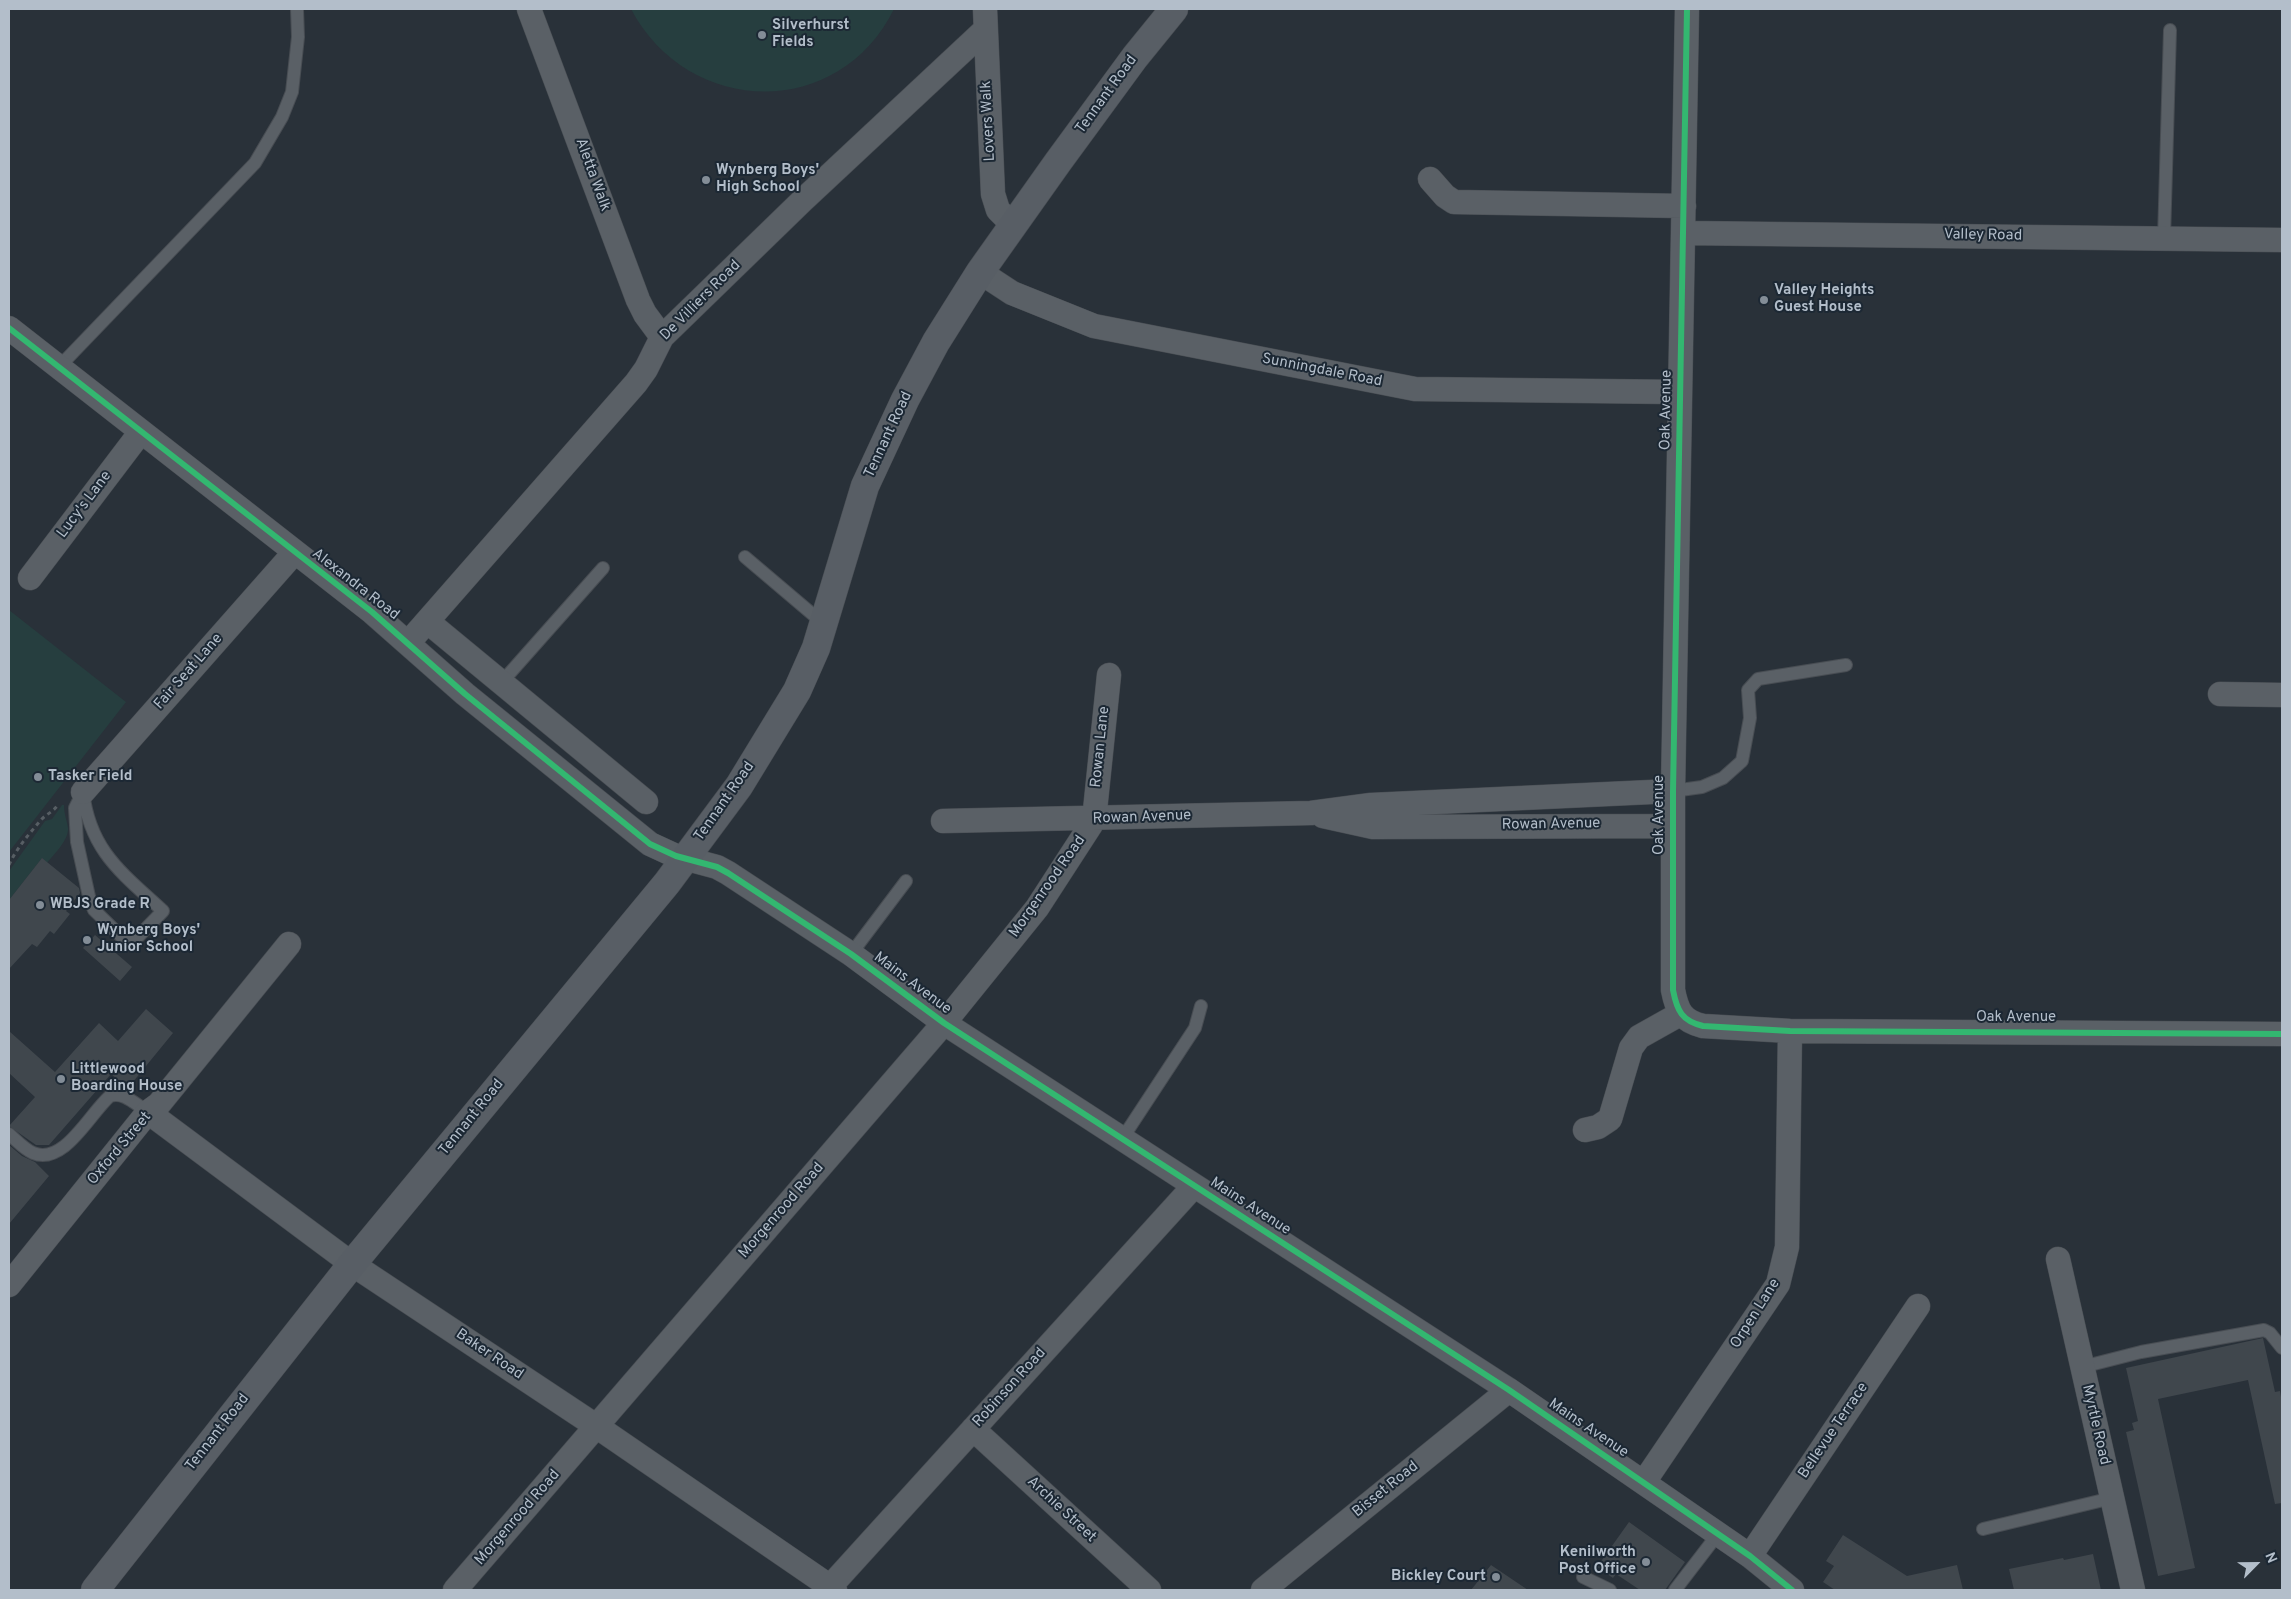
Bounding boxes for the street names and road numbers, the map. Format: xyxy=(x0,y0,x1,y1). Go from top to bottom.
street label: Tennant Road xyxy=(1072,52,1142,138)
street label: Lovers Walk xyxy=(978,80,1000,162)
street label: Aletta Walk xyxy=(570,136,614,214)
street label: Valley Road xyxy=(1944,226,2022,246)
street label: De Villiers Road xyxy=(657,257,745,345)
street label: Sunningdale Road xyxy=(1260,351,1384,391)
street label: Oak Avenue xyxy=(1657,370,1677,450)
street label: Tennant Road xyxy=(861,389,917,481)
street label: Lucy's Lane xyxy=(54,468,116,542)
street label: Alexandra Road xyxy=(308,545,402,625)
street label: Fair Seat Lane xyxy=(151,630,227,714)
street label: Rowan Lane xyxy=(1088,705,1114,789)
street label: Tennant Road xyxy=(691,759,759,845)
street label: Oak Avenue xyxy=(1651,775,1669,855)
street label: Rowan Avenue xyxy=(1092,807,1192,829)
street label: Rowan Avenue xyxy=(1502,815,1600,835)
street label: Morgenrood Road xyxy=(1006,833,1090,941)
street label: Mains Avenue xyxy=(870,949,954,1019)
street label: Oak Avenue xyxy=(1976,1009,2056,1027)
street label: Tennant Road xyxy=(436,1076,508,1160)
street label: Oxford Street xyxy=(84,1109,156,1189)
street label: Morgenrood Road xyxy=(736,1160,828,1262)
street label: Mains Avenue xyxy=(1206,1174,1294,1240)
street label: Orpen Lane xyxy=(1727,1276,1785,1352)
street label: Baker Road xyxy=(452,1326,526,1384)
street label: Robinson Road xyxy=(970,1345,1050,1431)
street label: Bellevue Terrace xyxy=(1795,1380,1873,1482)
street label: Myrtle Road xyxy=(2077,1383,2113,1467)
street label: Tennant Road xyxy=(182,1391,254,1475)
street label: Mains Avenue xyxy=(1545,1396,1631,1462)
street label: Bisset Road xyxy=(1349,1458,1423,1522)
street label: Morgenrood Road xyxy=(472,1467,564,1569)
street label: Archie Street xyxy=(1023,1473,1099,1547)

